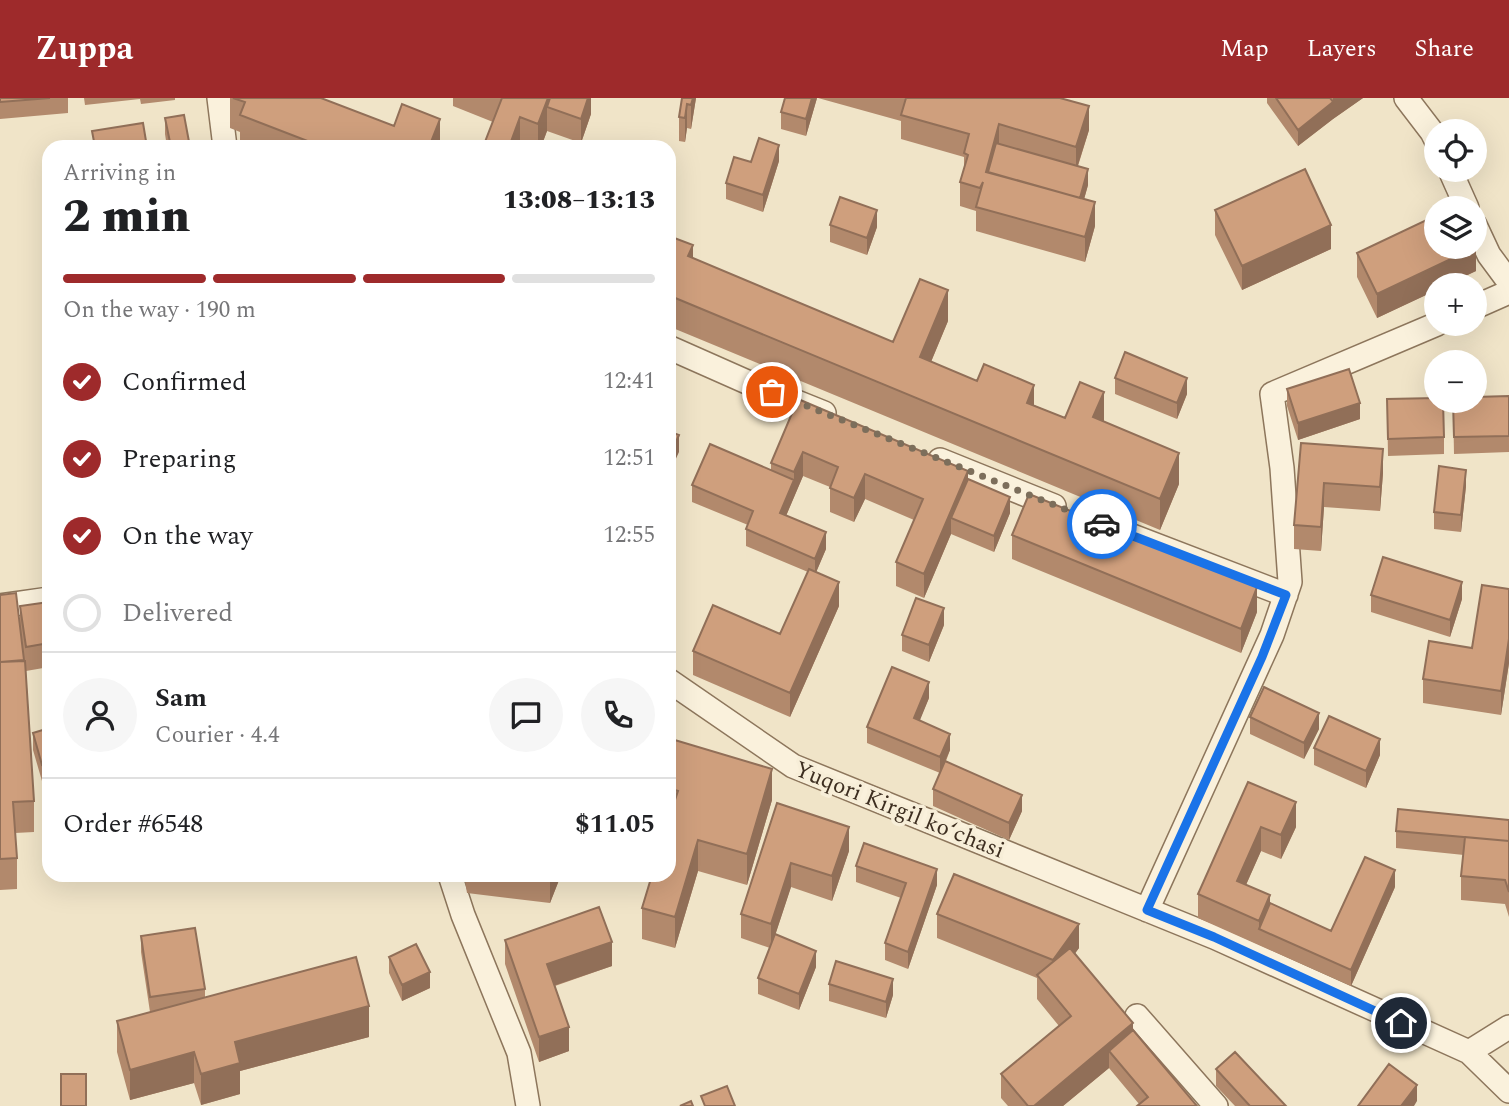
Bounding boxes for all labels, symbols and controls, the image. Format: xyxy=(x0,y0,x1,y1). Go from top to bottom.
text: Zuppa xyxy=(35,24,134,74)
text: Map xyxy=(1220,31,1269,67)
text: Layers xyxy=(1307,31,1377,67)
text: Share xyxy=(1415,31,1474,67)
map controls xyxy=(1424,119,1487,413)
button: locate xyxy=(1424,119,1487,182)
text: Arriving in xyxy=(63,156,176,191)
text: 13:08–13:13 xyxy=(503,180,655,220)
text: 2 min xyxy=(63,182,190,252)
button: layers xyxy=(1424,196,1487,259)
button: + xyxy=(1424,273,1487,336)
text: On the way · 190 m xyxy=(63,293,256,328)
button: − xyxy=(1424,350,1487,413)
text: Confirmed xyxy=(122,362,247,402)
pin xyxy=(742,362,802,422)
icon: check xyxy=(63,363,101,401)
text: 12:41 xyxy=(603,364,655,399)
icon: bag xyxy=(753,373,791,411)
text: Preparing xyxy=(122,439,236,479)
icon: check xyxy=(63,440,101,478)
text: 12:51 xyxy=(603,441,655,476)
courier xyxy=(1067,489,1137,559)
icon: car xyxy=(1083,505,1121,543)
text: On the way xyxy=(122,516,253,556)
icon: check xyxy=(63,517,101,555)
text: 12:55 xyxy=(603,518,655,553)
text: Delivered xyxy=(122,593,233,633)
button: person xyxy=(63,678,137,752)
text: Sam xyxy=(155,678,207,718)
button: chat xyxy=(489,678,563,752)
button: phone xyxy=(581,678,655,752)
text: Courier · 4.4 xyxy=(155,718,280,753)
street label: Yuqori Kirgil koʻchasi xyxy=(789,752,1010,869)
text: Order #6548 xyxy=(63,804,203,844)
text: $11.05 xyxy=(575,804,655,844)
pin xyxy=(1371,993,1431,1053)
icon: home xyxy=(1382,1004,1420,1042)

